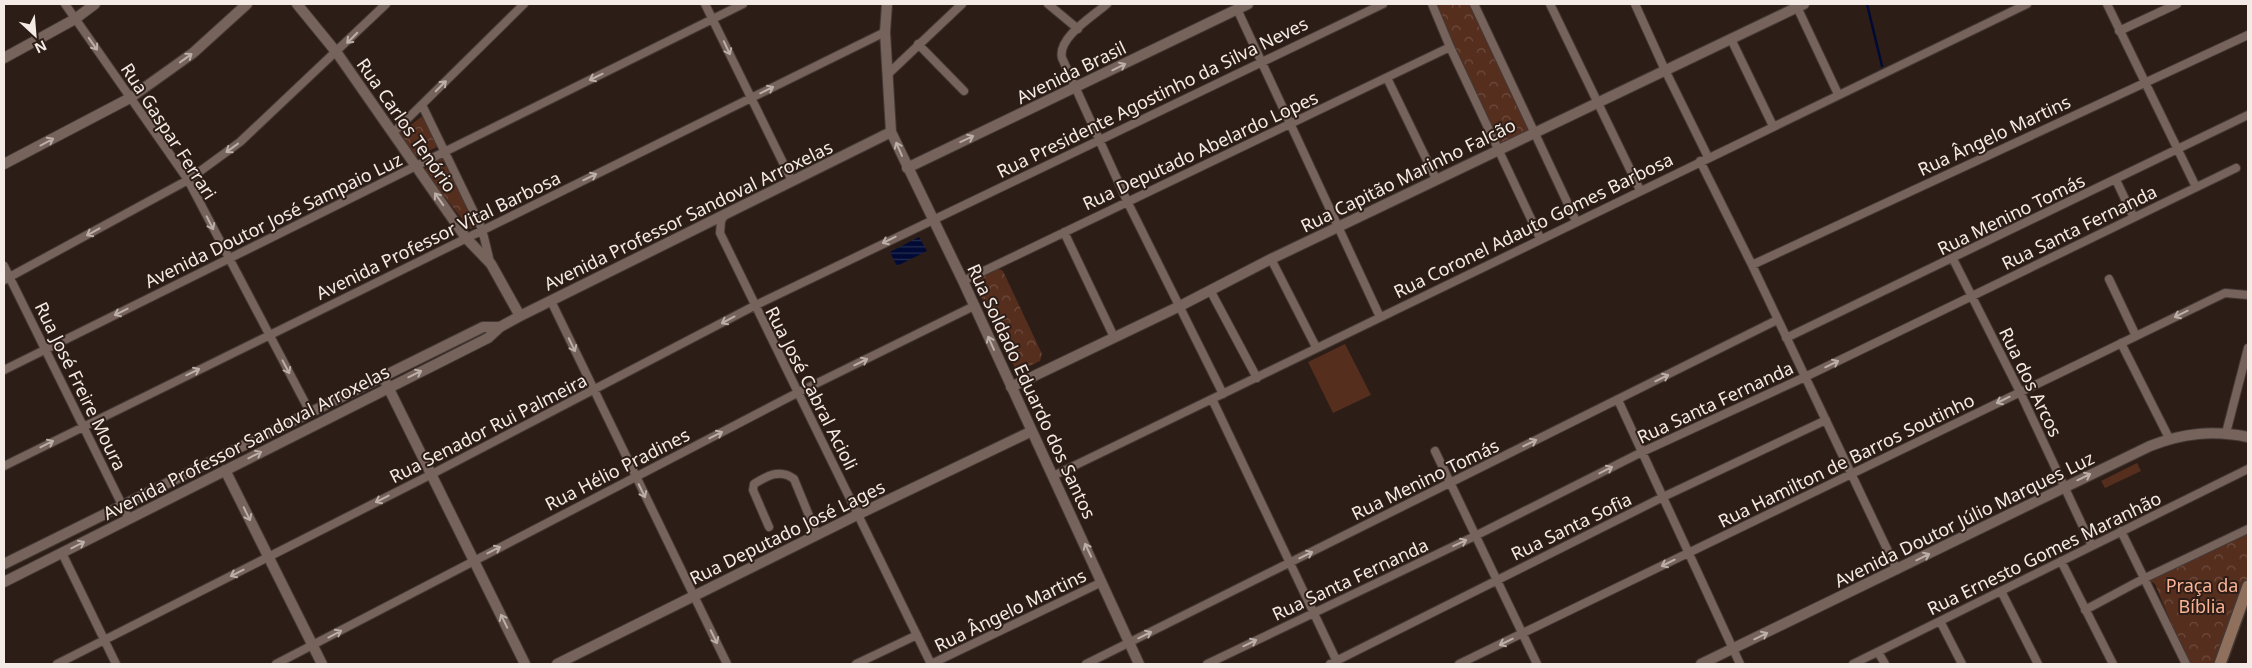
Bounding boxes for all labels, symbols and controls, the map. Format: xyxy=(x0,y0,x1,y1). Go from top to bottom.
north arrow xyxy=(10,10,60,60)
street label: Rua Presidente Agostinho da Silva Neves xyxy=(992,11,1312,183)
one-way arrow xyxy=(346,32,358,44)
street label: Avenida Brasil xyxy=(1012,35,1130,109)
text: N xyxy=(32,36,50,58)
one-way arrow xyxy=(88,37,98,51)
one-way arrow xyxy=(722,40,732,55)
one-way arrow xyxy=(179,53,193,63)
street label: Rua Carlos Tenório xyxy=(352,53,462,197)
street label: Rua Gaspar Ferrari xyxy=(116,58,222,204)
one-way arrow xyxy=(1111,62,1126,71)
one-way arrow xyxy=(589,73,604,82)
one-way arrow xyxy=(435,80,447,92)
one-way arrow xyxy=(760,85,775,95)
street label: Rua Deputado Abelardo Lopes xyxy=(1078,85,1322,215)
street label: Rua Ângelo Martins xyxy=(1914,89,2074,181)
street label: Rua Capitão Marinho Falcão xyxy=(1296,112,1520,238)
street label: Avenida Professor Sandoval Arroxelas xyxy=(540,134,836,296)
one-way arrow xyxy=(959,134,974,144)
one-way arrow xyxy=(39,137,54,146)
one-way arrow xyxy=(893,142,903,157)
one-way arrow xyxy=(225,143,239,153)
street label: Avenida Doutor José Sampaio Luz xyxy=(140,147,406,293)
street label: Rua Coronel Adauto Gomes Barbosa xyxy=(1389,147,1677,303)
street label: Avenida Professor Vital Barbosa xyxy=(312,165,564,305)
street label: Rua Menino Tomás xyxy=(1933,168,2089,260)
one-way arrow xyxy=(582,172,597,181)
street label: Rua Santa Fernanda xyxy=(1997,179,2161,275)
one-way arrow xyxy=(434,192,444,206)
one-way arrow xyxy=(205,216,215,231)
one-way arrow xyxy=(86,227,101,237)
one-way arrow xyxy=(882,236,897,245)
street label: Rua Soldado Eduardo dos Santos xyxy=(962,260,1102,522)
street label: Rua José Freire Moura xyxy=(30,298,132,474)
street label: Rua José Cabral Acioli xyxy=(760,302,864,474)
one-way arrow xyxy=(114,308,129,317)
one-way arrow xyxy=(2174,310,2189,319)
one-way arrow xyxy=(721,316,736,325)
street label: Rua dos Arcos xyxy=(1994,323,2068,441)
one-way arrow xyxy=(986,336,996,351)
one-way arrow xyxy=(568,337,577,352)
street label: Rua Santa Fernanda xyxy=(1633,355,1797,449)
one-way arrow xyxy=(853,356,868,366)
one-way arrow xyxy=(1824,358,1839,368)
street label: Avenida Professor Sandoval Arroxelas xyxy=(99,359,393,525)
one-way arrow xyxy=(282,359,291,374)
one-way arrow xyxy=(185,367,200,376)
street label: Rua Senador Rui Palmeira xyxy=(385,368,591,488)
one-way arrow xyxy=(408,369,423,379)
one-way arrow xyxy=(1654,373,1669,382)
street label: Rua Hamilton de Barros Soutinho xyxy=(1714,387,1978,533)
one-way arrow xyxy=(1996,396,2011,405)
street label: Rua Hélio Pradines xyxy=(541,422,693,516)
one-way arrow xyxy=(709,430,724,440)
street label: Rua Menino Tomás xyxy=(1347,433,1503,525)
one-way arrow xyxy=(1522,438,1537,447)
one-way arrow xyxy=(39,439,54,448)
street label: Avenida Doutor Júlio Marques Luz xyxy=(1830,445,2098,593)
one-way arrow xyxy=(247,450,262,459)
one-way arrow xyxy=(1598,465,1613,475)
one-way arrow xyxy=(2076,472,2091,482)
street label: Rua Deputado José Lages xyxy=(685,474,889,590)
one-way arrow xyxy=(638,483,648,498)
street label: Rua Santa Sofia xyxy=(1507,486,1635,566)
street label: Rua Ernesto Gomes Maranhão xyxy=(1923,486,2165,620)
one-way arrow xyxy=(374,494,389,504)
one-way arrow xyxy=(243,506,252,521)
street label: Rua Santa Fernanda xyxy=(1268,532,1432,626)
one-way arrow xyxy=(1452,538,1467,547)
one-way arrow xyxy=(71,539,86,549)
one-way arrow xyxy=(1082,543,1092,558)
one-way arrow xyxy=(487,545,502,555)
one-way arrow xyxy=(1299,550,1314,560)
one-way arrow xyxy=(1915,552,1930,561)
one-way arrow xyxy=(1661,559,1676,568)
street label: Rua Ângelo Martins xyxy=(930,563,1090,657)
one-way arrow xyxy=(230,569,245,578)
park label: Praça da Bíblia xyxy=(2166,573,2238,618)
one-way arrow xyxy=(499,613,509,628)
one-way arrow xyxy=(328,629,343,639)
one-way arrow xyxy=(710,629,719,644)
one-way arrow xyxy=(1137,630,1152,639)
one-way arrow xyxy=(1753,630,1768,640)
one-way arrow xyxy=(1499,637,1514,647)
one-way arrow xyxy=(1243,638,1258,648)

